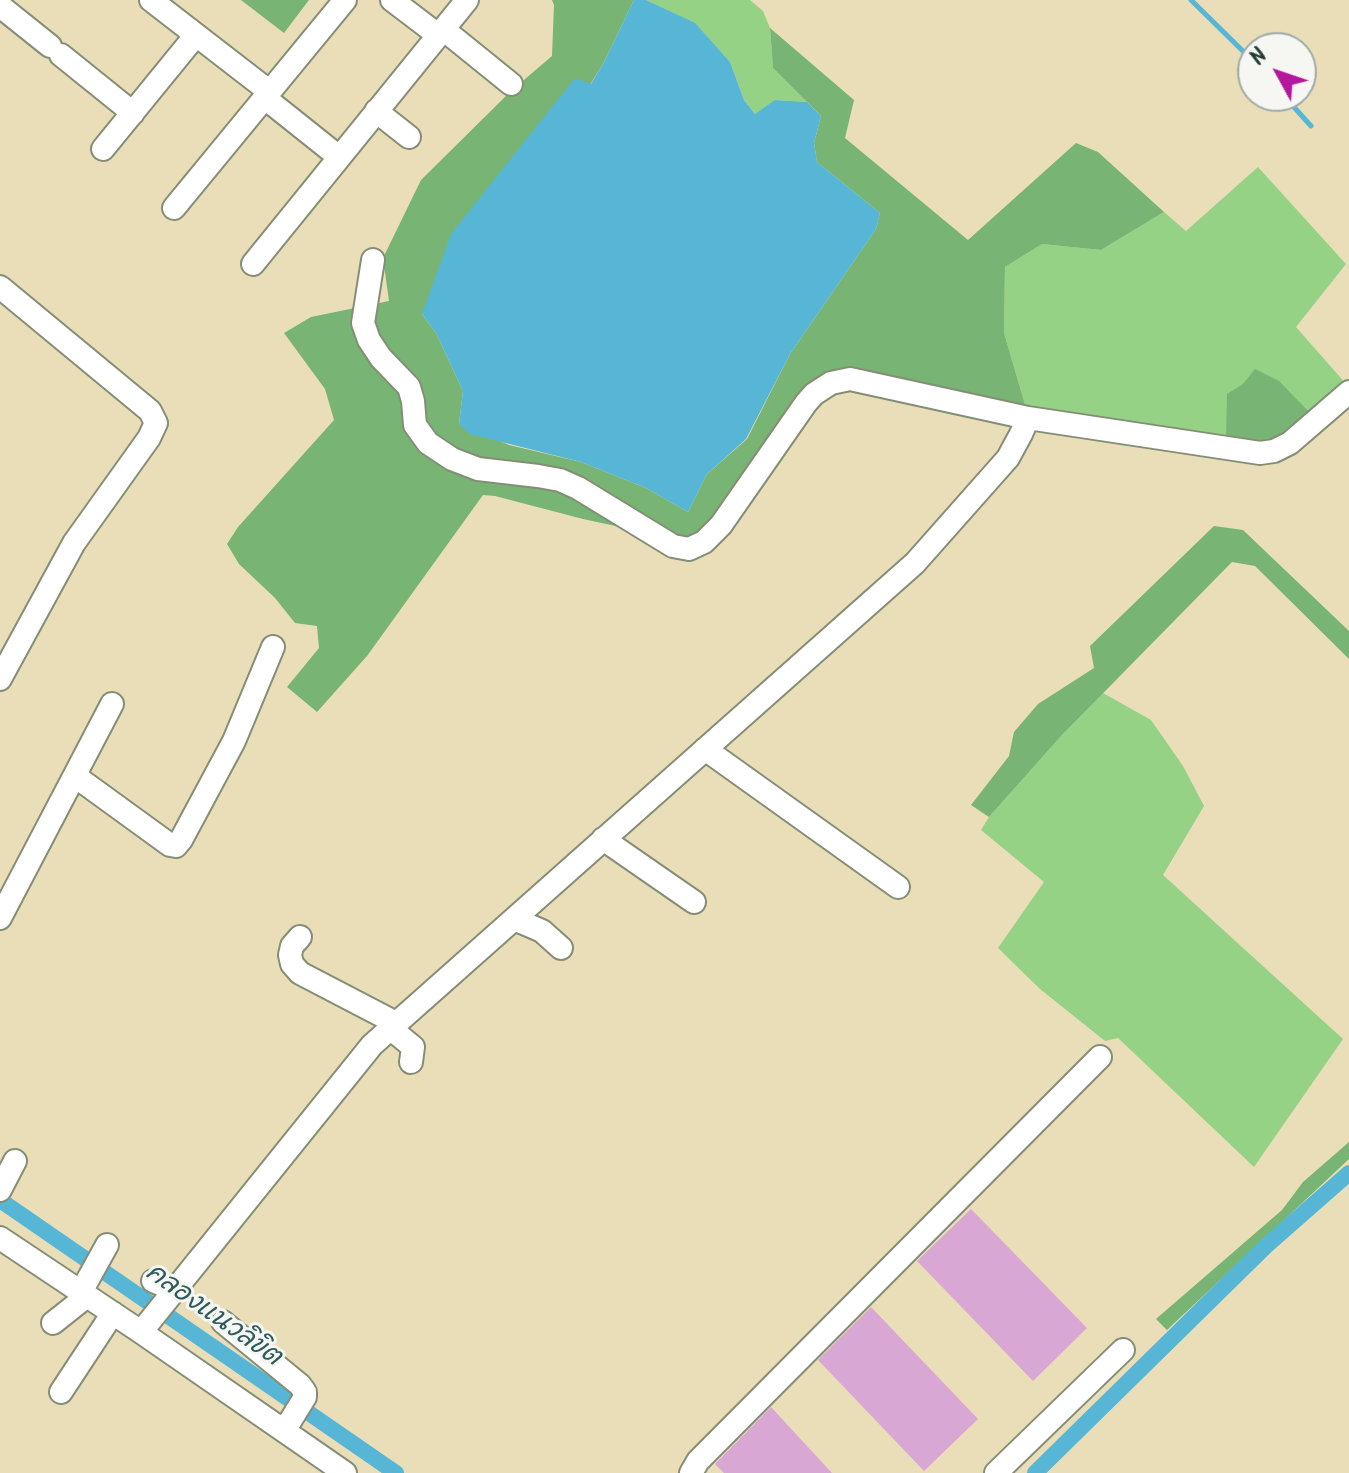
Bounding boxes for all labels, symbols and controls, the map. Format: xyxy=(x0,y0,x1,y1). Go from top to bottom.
north arrow xyxy=(1237,32,1317,112)
text: N xyxy=(1242,41,1278,74)
water label: คลองแนวลิขิต xyxy=(138,1259,286,1375)

